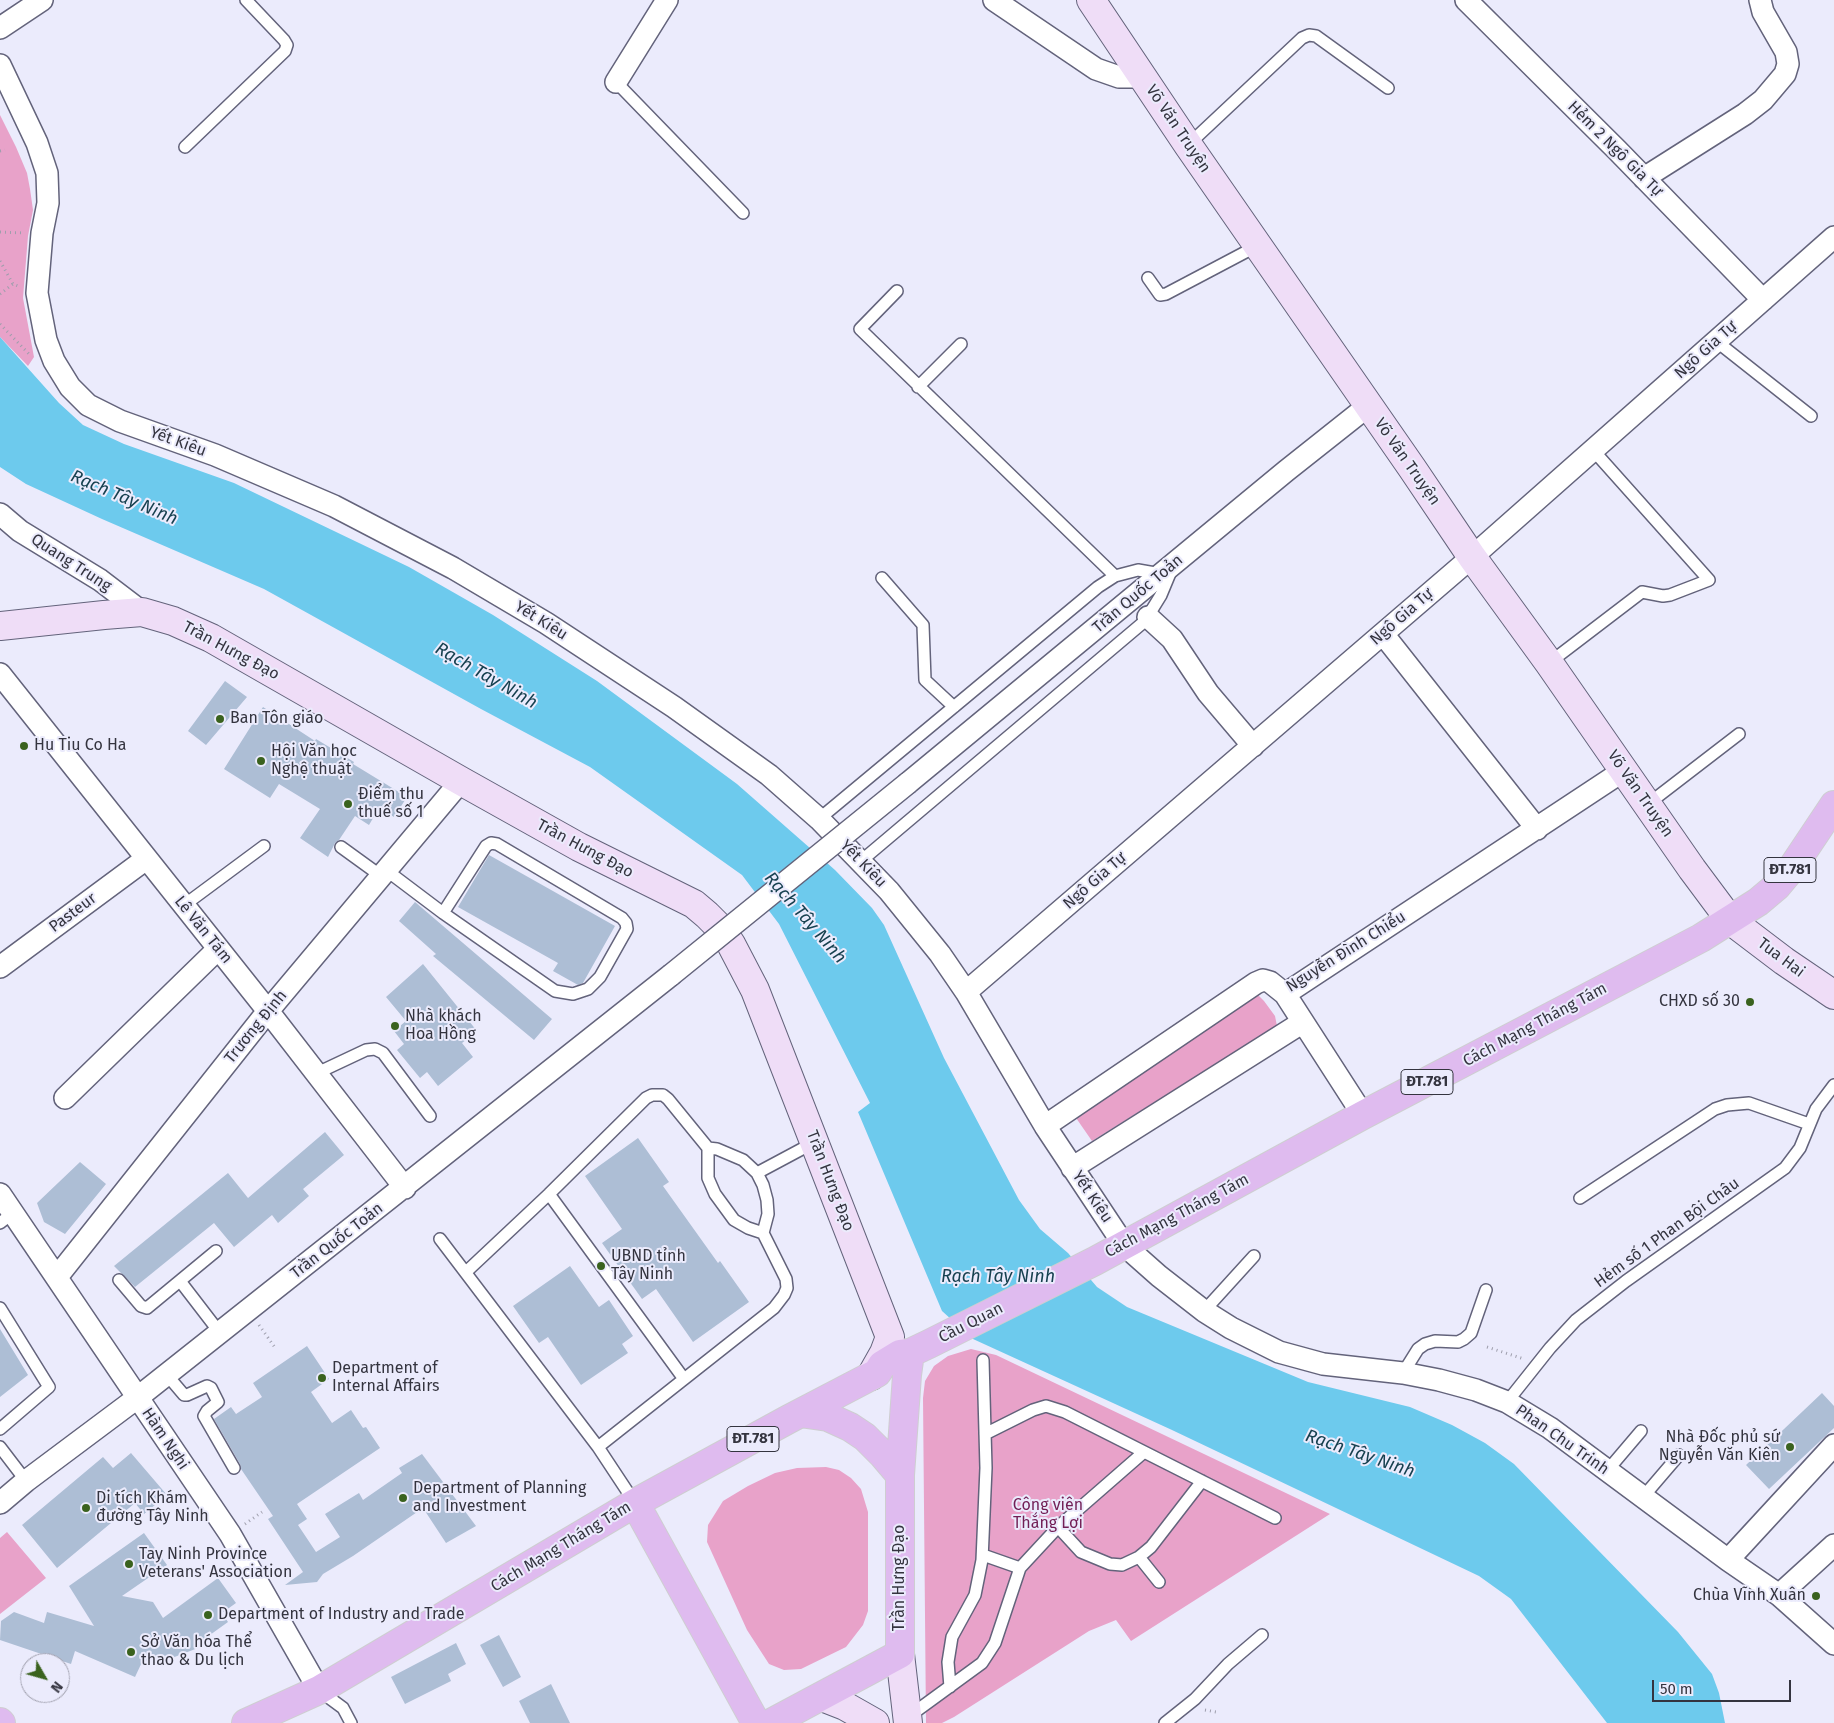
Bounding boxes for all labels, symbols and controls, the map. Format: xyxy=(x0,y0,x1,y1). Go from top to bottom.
street label: Võ Văn Truyện xyxy=(1142,81,1214,177)
street label: Hẻm 2 Ngô Gia Tự xyxy=(1563,97,1667,201)
street label: Ngô Gia Tự xyxy=(1671,317,1741,383)
street label: Võ Văn Truyện xyxy=(1370,415,1444,509)
street label: Yết Kiêu xyxy=(147,423,209,461)
water label: Rạch Tây Ninh xyxy=(67,466,181,530)
street label: Quang Trung xyxy=(27,530,115,596)
street label: Trần Quốc Toản xyxy=(1089,551,1187,637)
street label: Ngô Gia Tự xyxy=(1367,584,1437,650)
street label: Yết Kiêu xyxy=(511,597,571,645)
street label: Trần Hưng Đạo xyxy=(179,618,283,684)
water label: Rạch Tây Ninh xyxy=(431,638,541,714)
place label: Ban Tôn giáo xyxy=(230,709,323,729)
marker: Ban Tôn giáo xyxy=(214,713,226,725)
place label: Hu Tiu Co Ha xyxy=(34,736,127,756)
marker: Hu Tiu Co Ha xyxy=(18,740,30,752)
place label: Hội Văn học Nghệ thuật xyxy=(271,742,357,780)
street label: Võ Văn Truyện xyxy=(1603,747,1677,841)
marker: Hội Văn học Nghệ thuật xyxy=(255,755,267,767)
place label: Điểm thu thuế số 1 xyxy=(358,785,424,823)
marker: Điểm thu thuế số 1 xyxy=(342,798,354,810)
street label: Trần Hưng Đạo xyxy=(533,816,637,882)
street label: Yết Kiêu xyxy=(836,836,890,892)
street label: Ngô Gia Tự xyxy=(1060,848,1130,914)
road number: ĐT.781 xyxy=(1764,858,1816,882)
water label: Rạch Tây Ninh xyxy=(759,868,851,968)
street label: Pasteur xyxy=(46,889,100,937)
street label: Lê Văn Tám xyxy=(170,892,236,968)
street label: Nguyễn Đình Chiểu xyxy=(1283,907,1409,997)
street label: Tua Hai xyxy=(1754,934,1808,982)
street label: Cách Mạng Tháng Tám xyxy=(1460,979,1610,1071)
street label: Trương Định xyxy=(221,987,291,1067)
place label: CHXD số 30 xyxy=(1659,992,1740,1012)
marker: CHXD số 30 xyxy=(1744,996,1756,1008)
place label: Nhà khách Hoa Hồng xyxy=(405,1007,482,1045)
marker: Nhà khách Hoa Hồng xyxy=(389,1020,401,1032)
road number: ĐT.781 xyxy=(1401,1070,1453,1094)
street label: Trần Hưng Đạo xyxy=(802,1128,858,1234)
street label: Yết Kiêu xyxy=(1068,1167,1116,1227)
street label: Cách Mạng Tháng Tám xyxy=(1102,1170,1252,1262)
street label: Hẻm số 1 Phan Bội Châu xyxy=(1591,1174,1743,1292)
street label: Trần Quốc Toản xyxy=(287,1199,387,1283)
place label: UBND tỉnh Tây Ninh xyxy=(611,1247,686,1285)
marker: UBND tỉnh Tây Ninh xyxy=(595,1260,607,1272)
water label: Rạch Tây Ninh xyxy=(941,1266,1055,1288)
street label: Cầu Quan xyxy=(936,1299,1006,1347)
place label: Department of Internal Affairs xyxy=(332,1359,440,1397)
marker: Department of Internal Affairs xyxy=(316,1372,328,1384)
street label: Phan Chu Trinh xyxy=(1512,1401,1612,1479)
street label: Hàm Nghi xyxy=(137,1404,193,1474)
water label: Rạch Tây Ninh xyxy=(1302,1425,1418,1483)
road number: ĐT.781 xyxy=(727,1426,779,1452)
place label: Nhà Đốc phủ sứ Nguyễn Văn Kiên xyxy=(1659,1428,1780,1466)
marker: Nhà Đốc phủ sứ Nguyễn Văn Kiên xyxy=(1784,1441,1796,1453)
place label: Department of Planning and Investment xyxy=(413,1479,586,1517)
place label: Di tích Khám đường Tây Ninh xyxy=(96,1489,209,1527)
marker: Department of Planning and Investment xyxy=(397,1492,409,1504)
park label: Công viên Thắng Lợi xyxy=(1013,1496,1083,1534)
street label: Cách Mạng Tháng Tám xyxy=(487,1498,635,1596)
marker: Di tích Khám đường Tây Ninh xyxy=(80,1502,92,1514)
street label: Trần Hưng Đạo xyxy=(890,1525,910,1631)
place label: Tay Ninh Province Veterans' Association xyxy=(139,1545,292,1583)
marker: Tay Ninh Province Veterans' Association xyxy=(123,1558,135,1570)
place label: Chùa Vĩnh Xuân xyxy=(1693,1586,1806,1606)
marker: Chùa Vĩnh Xuân xyxy=(1810,1590,1822,1602)
place label: Department of Industry and Trade xyxy=(218,1605,465,1625)
marker: Department of Industry and Trade xyxy=(202,1609,214,1621)
place label: Sở Văn hóa Thể thao & Du lịch xyxy=(141,1633,252,1671)
marker: Sở Văn hóa Thể thao & Du lịch xyxy=(125,1646,137,1658)
north arrow xyxy=(20,1653,70,1703)
scale bar xyxy=(1654,1670,1793,1702)
text: N xyxy=(47,1678,66,1696)
text: 50 m xyxy=(1660,1680,1693,1698)

